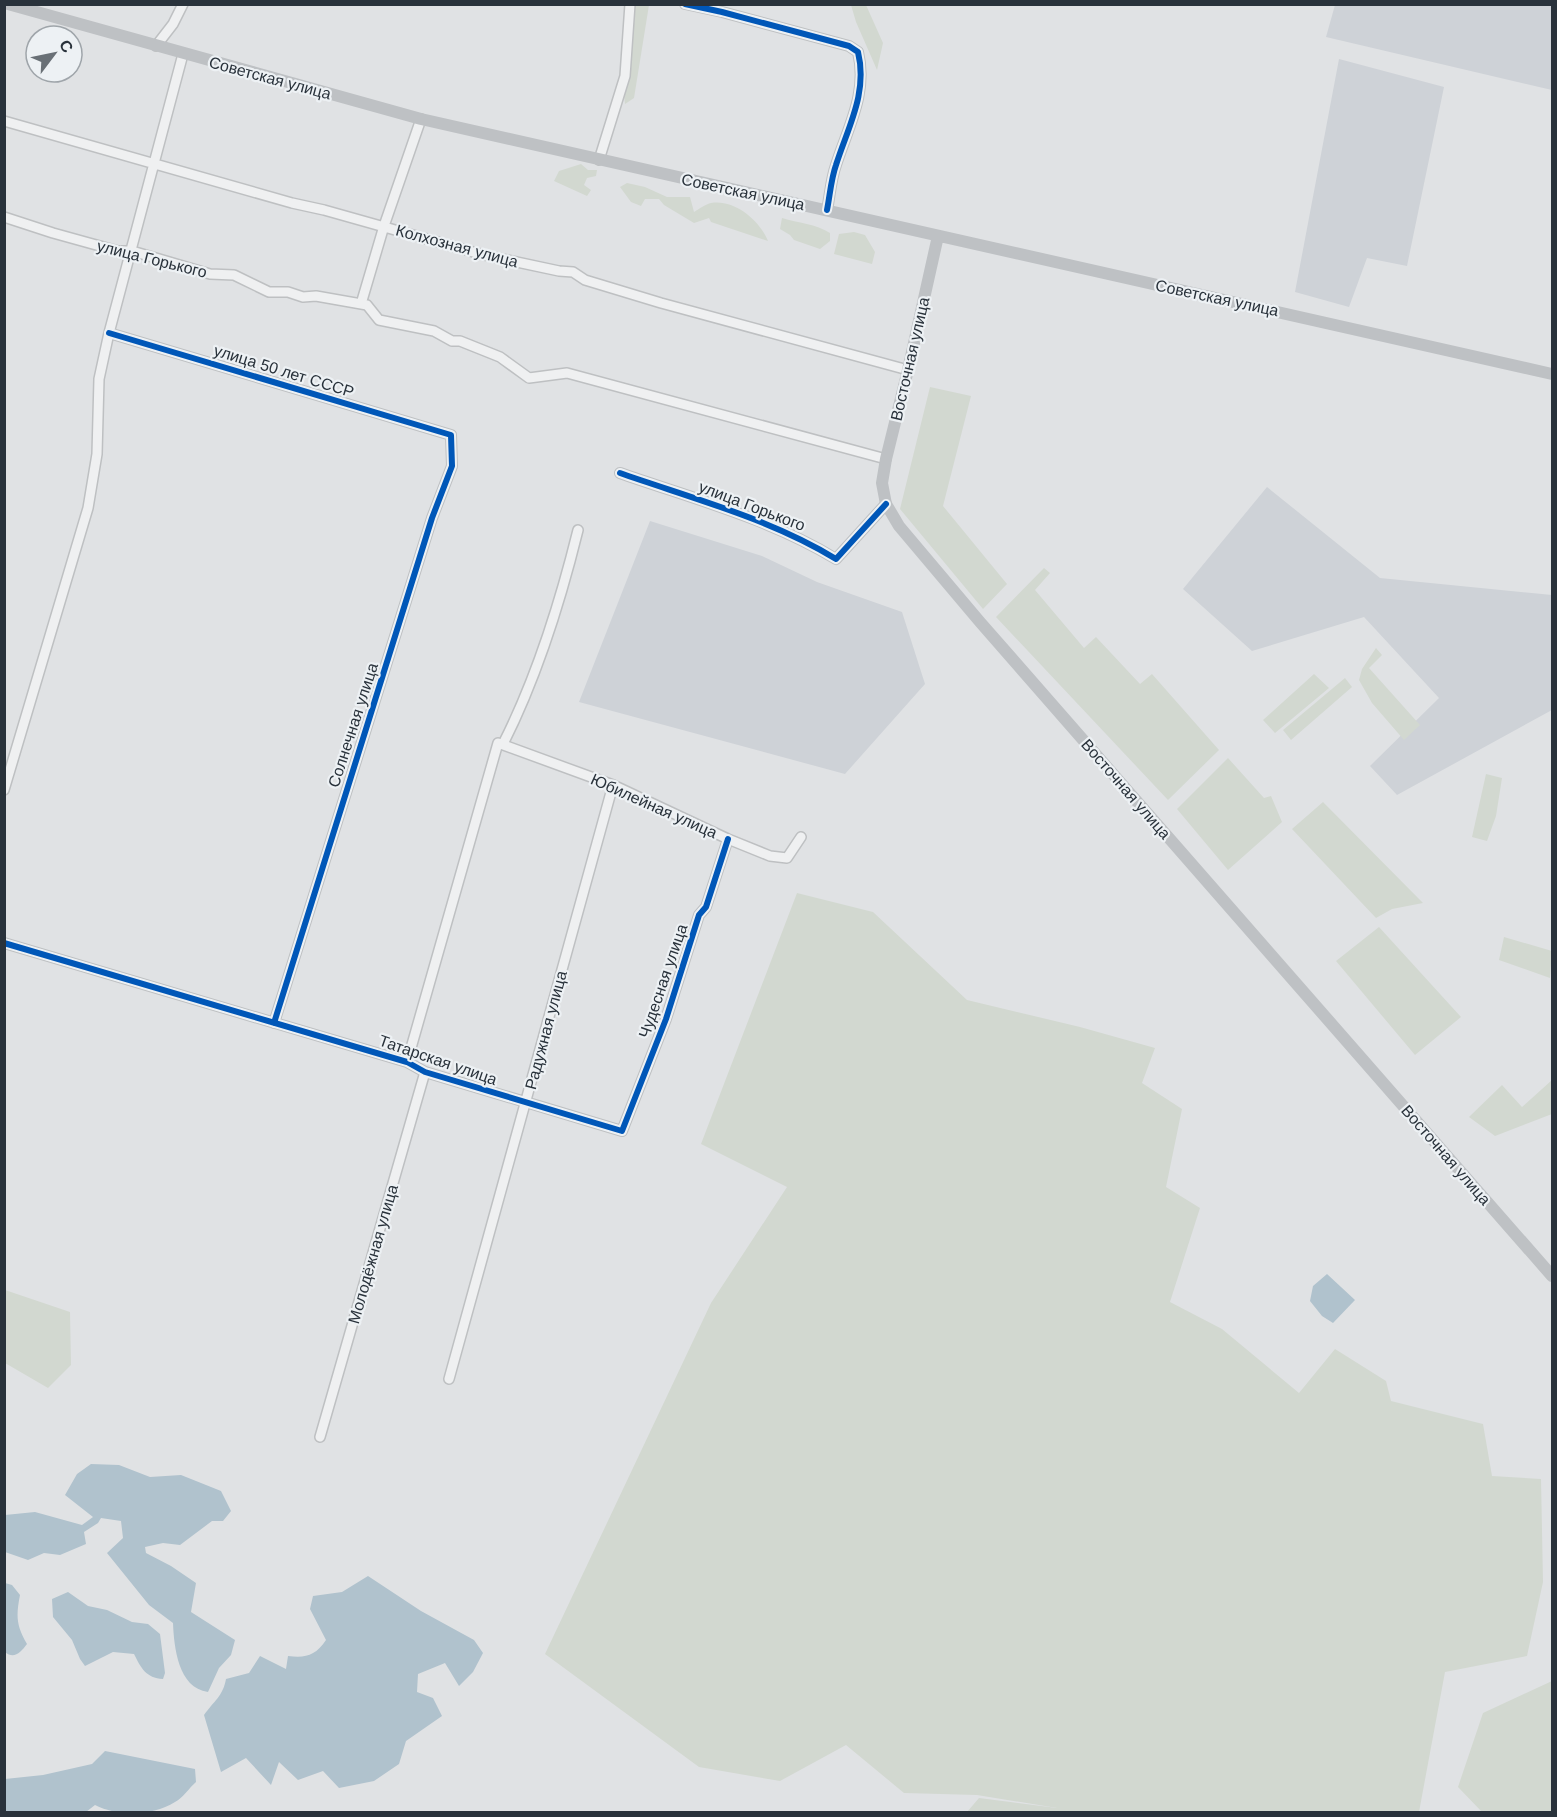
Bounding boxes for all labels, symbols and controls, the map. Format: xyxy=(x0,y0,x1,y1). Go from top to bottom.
north arrow xyxy=(24,24,84,84)
text: С xyxy=(56,37,77,56)
street label: Советская улица xyxy=(207,54,333,102)
street label: Советская улица xyxy=(680,171,806,213)
street label: Колхозная улица xyxy=(394,221,520,271)
street label: улица Горького xyxy=(95,237,209,281)
street label: Советская улица xyxy=(1154,277,1280,319)
street label: Восточная улица xyxy=(887,295,933,423)
street label: улица 50 лет СССР xyxy=(212,342,356,400)
street label: улица Горького xyxy=(696,478,808,534)
street label: Солнечная улица xyxy=(325,661,381,789)
street label: Восточная улица xyxy=(1078,736,1174,842)
street label: Юбилейная улица xyxy=(588,771,720,842)
street label: Чудесная улица xyxy=(636,922,690,1040)
street label: Радужная улица xyxy=(522,969,570,1091)
street label: Татарская улица xyxy=(377,1032,499,1088)
street label: Восточная улица xyxy=(1398,1102,1494,1208)
street label: Молодёжная улица xyxy=(345,1182,401,1326)

